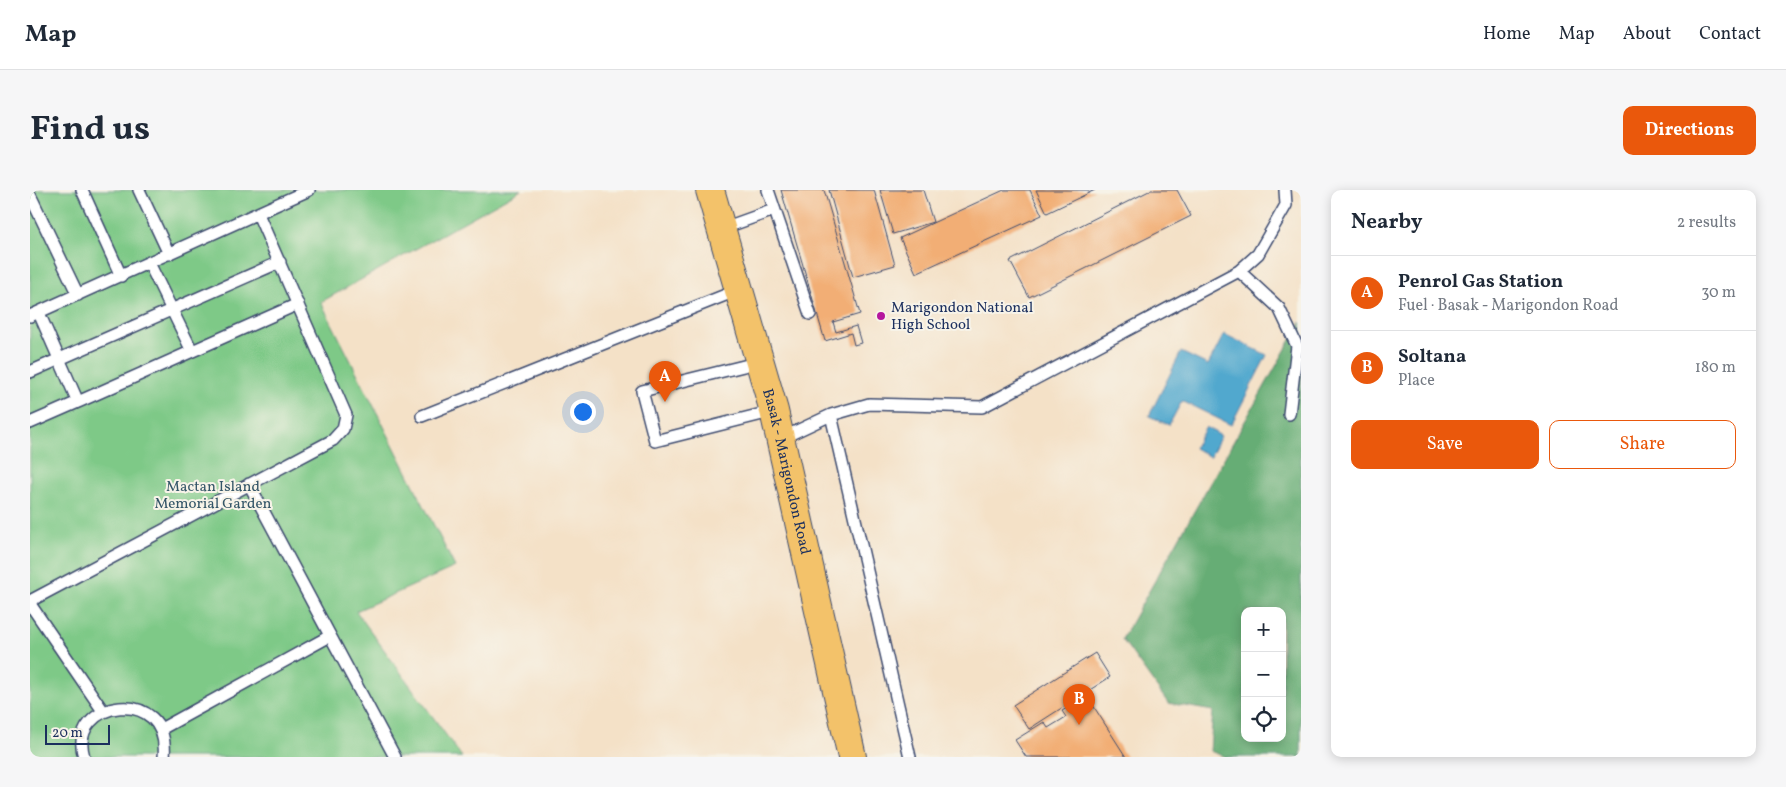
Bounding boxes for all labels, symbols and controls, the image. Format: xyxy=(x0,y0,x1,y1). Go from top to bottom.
text: Map xyxy=(25,18,76,52)
text: Home xyxy=(1483,22,1531,47)
text: Map xyxy=(1559,22,1595,47)
text: About xyxy=(1623,22,1671,47)
text: Contact xyxy=(1699,22,1761,47)
text: Find us xyxy=(30,106,150,154)
button: Directions xyxy=(1623,106,1756,155)
text: Nearby xyxy=(1351,208,1422,237)
text: 2 results xyxy=(1677,212,1736,234)
text: Penrol Gas Station xyxy=(1398,269,1563,295)
text: A xyxy=(1361,282,1373,304)
text: 30 m xyxy=(1701,282,1736,304)
text: Fuel · Basak - Marigondon Road xyxy=(1398,295,1618,317)
place label: Marigondon National High School xyxy=(891,298,1033,336)
marker: Marigondon National High School xyxy=(875,310,887,322)
text: Soltana xyxy=(1398,344,1466,370)
text: B xyxy=(1362,357,1372,379)
text: 180 m xyxy=(1695,357,1736,379)
pin: A xyxy=(649,361,681,402)
text: Place xyxy=(1398,370,1435,392)
street label: Basak - Marigondon Road xyxy=(756,386,815,557)
your location xyxy=(570,399,596,425)
button: Save xyxy=(1351,420,1539,469)
button: Share xyxy=(1549,420,1736,469)
park label: Mactan Island Memorial Garden xyxy=(154,477,272,515)
map controls xyxy=(1241,607,1286,742)
button: + xyxy=(1241,607,1286,652)
button: − xyxy=(1241,652,1286,697)
pin: B xyxy=(1063,684,1095,725)
button: locate xyxy=(1241,697,1286,742)
scale bar xyxy=(45,722,110,745)
text: 20 m xyxy=(52,724,83,743)

